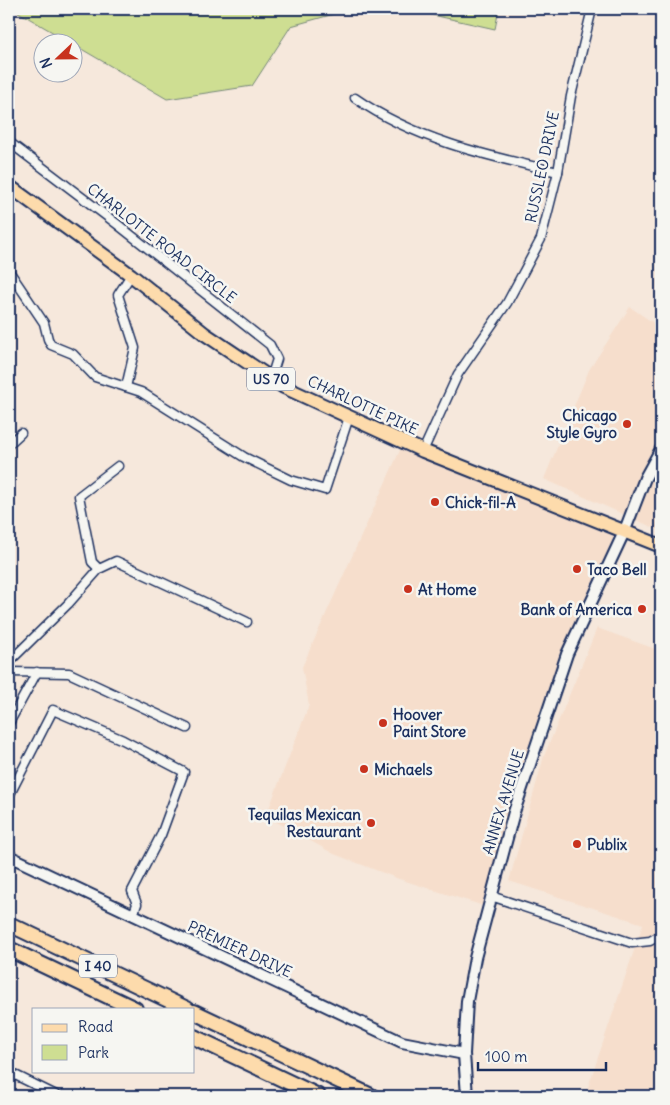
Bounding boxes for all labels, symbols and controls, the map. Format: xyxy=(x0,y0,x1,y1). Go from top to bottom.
north arrow xyxy=(32,32,82,82)
text: N xyxy=(36,55,56,71)
street label: RUSSLEO DRIVE xyxy=(521,109,563,224)
street label: CHARLOTTE ROAD CIRCLE xyxy=(84,179,241,307)
road number: US 70 xyxy=(247,368,295,390)
street label: CHARLOTTE PIKE xyxy=(305,371,422,439)
place label: Chicago Style Gyro xyxy=(547,406,618,443)
marker: Chicago Style Gyro xyxy=(621,418,633,430)
place label: Chick-fil-A xyxy=(445,493,516,512)
marker: Chick-fil-A xyxy=(429,496,441,508)
place label: Taco Bell xyxy=(587,560,647,579)
marker: Taco Bell xyxy=(571,563,583,575)
place label: At Home xyxy=(418,580,477,599)
marker: At Home xyxy=(402,583,414,595)
place label: Bank of America xyxy=(520,600,632,619)
marker: Bank of America xyxy=(636,603,648,615)
place label: Hoover Paint Store xyxy=(393,705,466,741)
marker: Hoover Paint Store xyxy=(377,717,389,729)
street label: ANNEX AVENUE xyxy=(478,747,528,857)
place label: Michaels xyxy=(374,760,433,779)
marker: Michaels xyxy=(358,763,370,775)
place label: Tequilas Mexican Restaurant xyxy=(248,805,362,841)
marker: Tequilas Mexican Restaurant xyxy=(365,817,377,829)
place label: Publix xyxy=(587,835,628,854)
marker: Publix xyxy=(571,838,583,850)
street label: PREMIER DRIVE xyxy=(185,917,295,982)
road number: I 40 xyxy=(79,954,117,978)
legend xyxy=(32,1008,195,1072)
text: Road xyxy=(78,1017,113,1036)
scale bar xyxy=(478,1040,605,1072)
text: Park xyxy=(78,1043,109,1062)
text: 100 m xyxy=(485,1047,527,1066)

